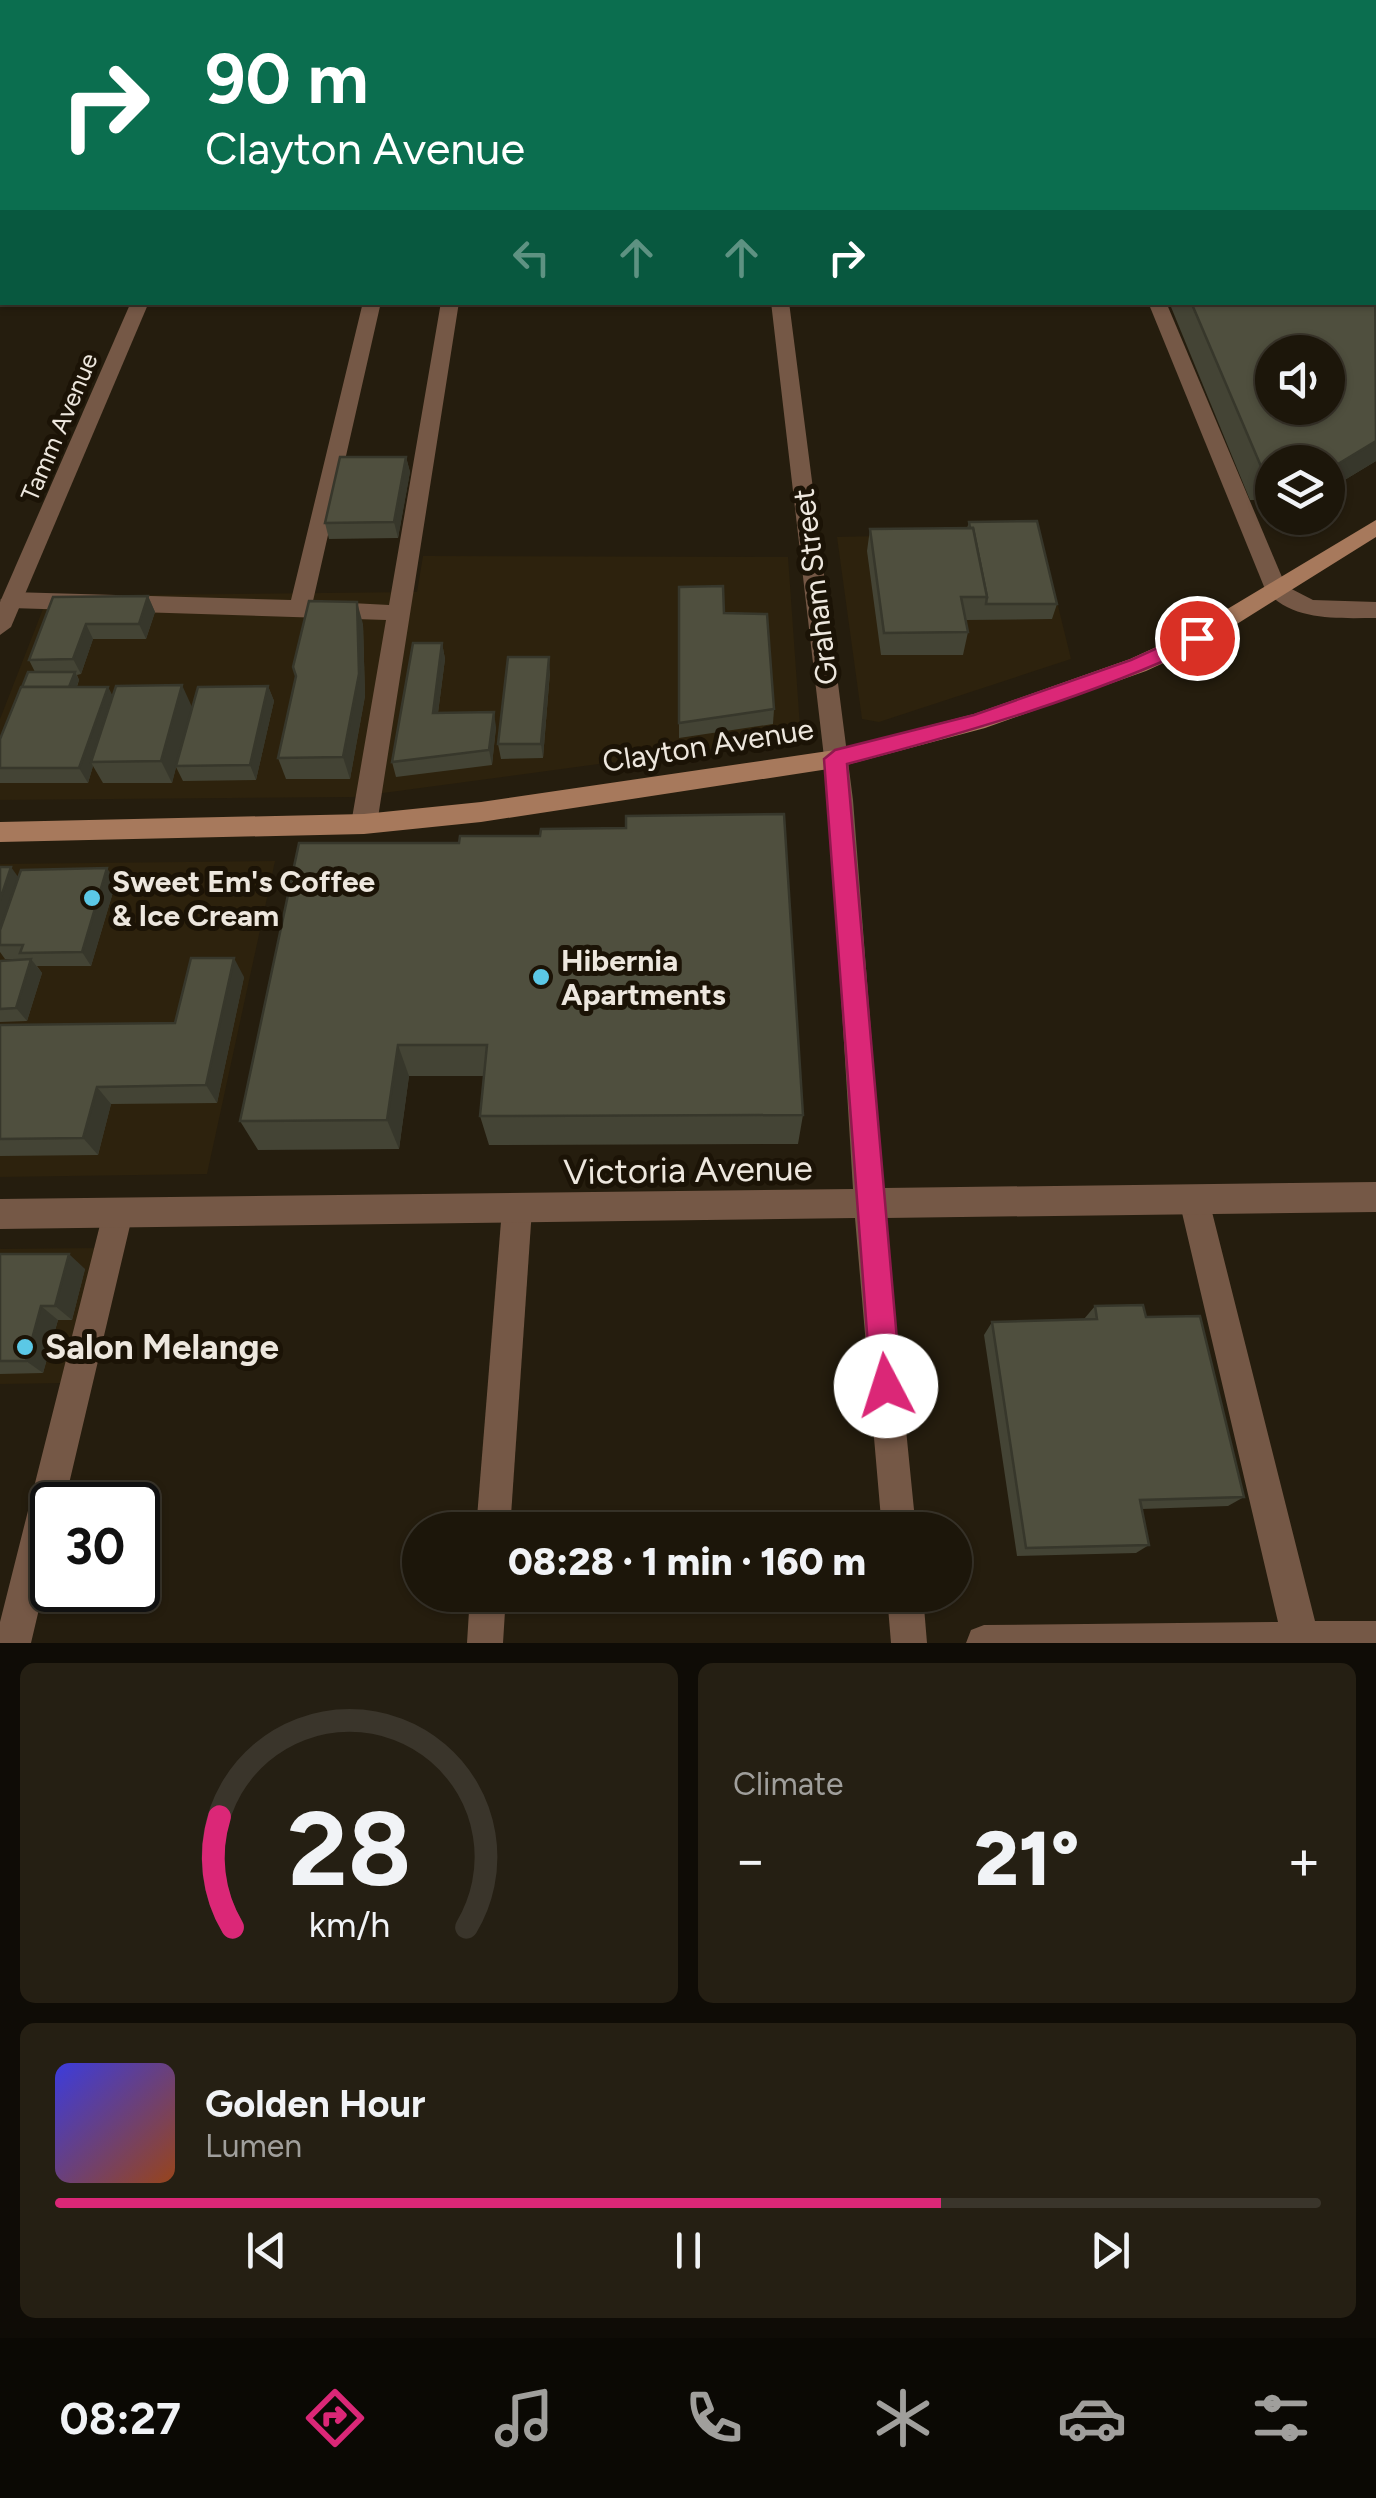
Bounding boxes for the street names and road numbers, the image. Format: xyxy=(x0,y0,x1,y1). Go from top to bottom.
street label: Tamm Avenue xyxy=(14,348,104,506)
street label: Graham Street xyxy=(785,487,845,687)
street label: Clayton Avenue xyxy=(600,710,816,780)
street label: Victoria Avenue xyxy=(563,1147,813,1193)

